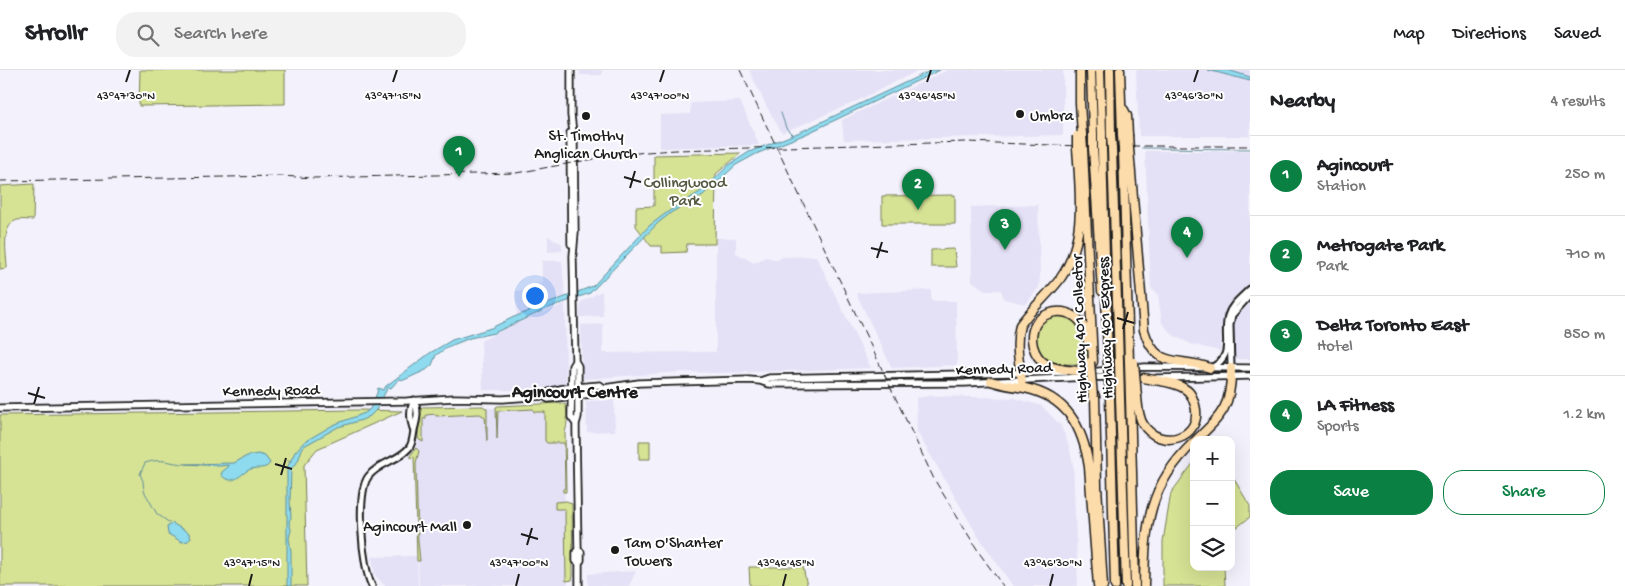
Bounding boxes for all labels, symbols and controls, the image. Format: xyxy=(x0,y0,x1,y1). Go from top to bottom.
search box xyxy=(116,12,466,57)
text: Strollr xyxy=(25,20,86,49)
icon: search xyxy=(134,21,162,49)
text: Search here xyxy=(174,23,268,46)
text: Map xyxy=(1393,24,1425,45)
text: Directions xyxy=(1453,24,1526,45)
text: Saved xyxy=(1554,24,1600,45)
text: 43°47'30"N xyxy=(97,90,155,104)
text: 43°47'15"N xyxy=(365,90,421,104)
text: 43°47'00"N xyxy=(631,90,690,104)
text: 43°46'45"N xyxy=(899,90,956,104)
text: 43°46'30"N xyxy=(1165,90,1223,104)
text: Nearby xyxy=(1270,90,1335,115)
text: 4 results xyxy=(1550,93,1605,112)
marker: Umbra xyxy=(1014,108,1026,120)
place label: Umbra xyxy=(1030,108,1075,127)
marker: St. Timothy Anglican Church xyxy=(580,110,592,122)
place label: St. Timothy Anglican Church xyxy=(534,128,638,165)
pin: 1 xyxy=(443,136,475,177)
text: Agincourt xyxy=(1317,155,1392,178)
text: 1 xyxy=(1283,166,1289,185)
text: 250 m xyxy=(1565,166,1605,185)
pin: 2 xyxy=(902,169,934,210)
park label: Collingwood Park xyxy=(644,175,728,212)
text: Station xyxy=(1317,178,1366,197)
pin: 3 xyxy=(989,209,1021,250)
pin: 4 xyxy=(1171,217,1203,258)
text: Metrogate Park xyxy=(1317,235,1444,258)
text: 2 xyxy=(1282,246,1290,265)
text: 710 m xyxy=(1566,246,1605,265)
street label: Highway 401 Collector xyxy=(1069,253,1094,403)
street label: Highway 401 Express xyxy=(1095,255,1119,399)
text: Park xyxy=(1317,258,1348,277)
your location xyxy=(522,283,548,309)
text: Delta Toronto East xyxy=(1317,315,1468,338)
text: 3 xyxy=(1282,326,1290,345)
text: 850 m xyxy=(1564,326,1605,345)
text: Hotel xyxy=(1317,338,1353,357)
street label: Kennedy Road xyxy=(956,359,1054,382)
street label: Kennedy Road xyxy=(223,382,321,403)
district label: Agincourt Centre xyxy=(511,383,639,404)
text: LA Fitness xyxy=(1317,395,1394,418)
text: 4 xyxy=(1282,406,1290,425)
text: 1.2 km xyxy=(1563,406,1605,425)
text: Sports xyxy=(1317,418,1359,437)
map controls xyxy=(1190,436,1235,571)
button: + xyxy=(1190,436,1235,481)
button: Save xyxy=(1270,470,1433,515)
button: Share xyxy=(1443,470,1605,515)
button: − xyxy=(1190,481,1235,526)
place label: Agincourt Mall xyxy=(363,519,457,538)
marker: Agincourt Mall xyxy=(461,519,473,531)
button: layers xyxy=(1190,526,1235,571)
place label: Tam O'Shanter Towers xyxy=(624,535,723,572)
marker: Tam O'Shanter Towers xyxy=(609,544,621,556)
text: 43°47'15"N xyxy=(224,557,280,571)
text: 43°47'00"N xyxy=(490,557,549,571)
text: 43°46'45"N xyxy=(758,557,815,571)
text: 43°46'30"N xyxy=(1024,557,1082,571)

